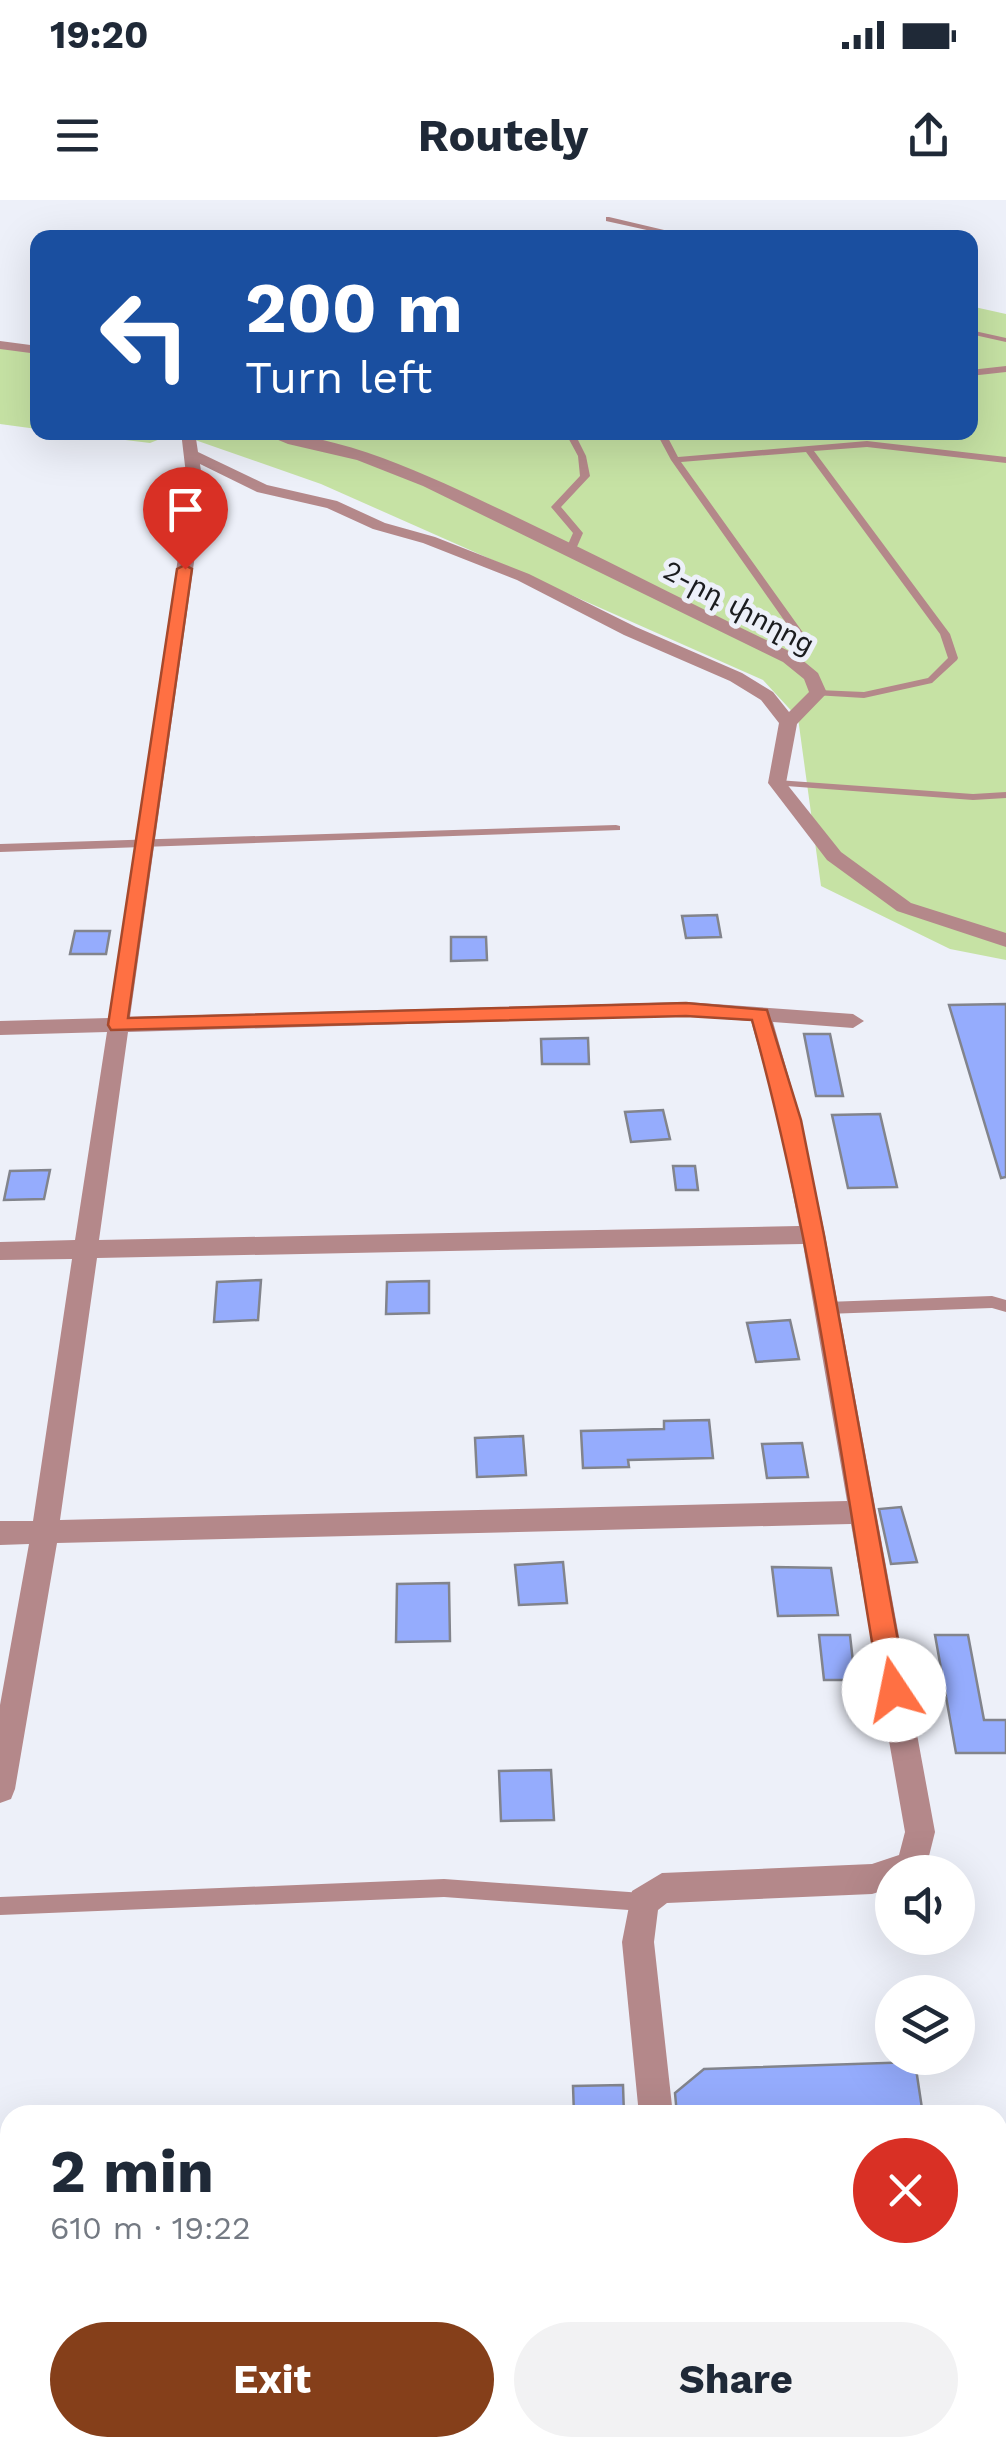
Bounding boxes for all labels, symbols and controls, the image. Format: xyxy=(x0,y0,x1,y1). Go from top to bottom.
text: 19:20 xyxy=(50,13,148,57)
icon: menu xyxy=(50,108,105,163)
icon: share xyxy=(901,108,956,163)
text: Routely xyxy=(418,109,588,162)
text: 200 m xyxy=(245,267,463,349)
icon: left xyxy=(80,270,210,400)
text: Turn left xyxy=(245,351,432,404)
pin xyxy=(143,467,228,570)
icon: arrive xyxy=(158,482,213,537)
street label: 2-րդ փողոց xyxy=(658,553,820,661)
position arrow xyxy=(842,1638,946,1742)
map controls xyxy=(875,1855,975,2075)
button: sound xyxy=(875,1855,975,1955)
button: layers xyxy=(875,1975,975,2075)
text: 2 min xyxy=(50,2136,214,2207)
button: close xyxy=(853,2138,958,2243)
text: 610 m · 19:22 xyxy=(50,2209,251,2247)
button: Exit xyxy=(50,2322,494,2437)
button: Share xyxy=(514,2322,958,2437)

